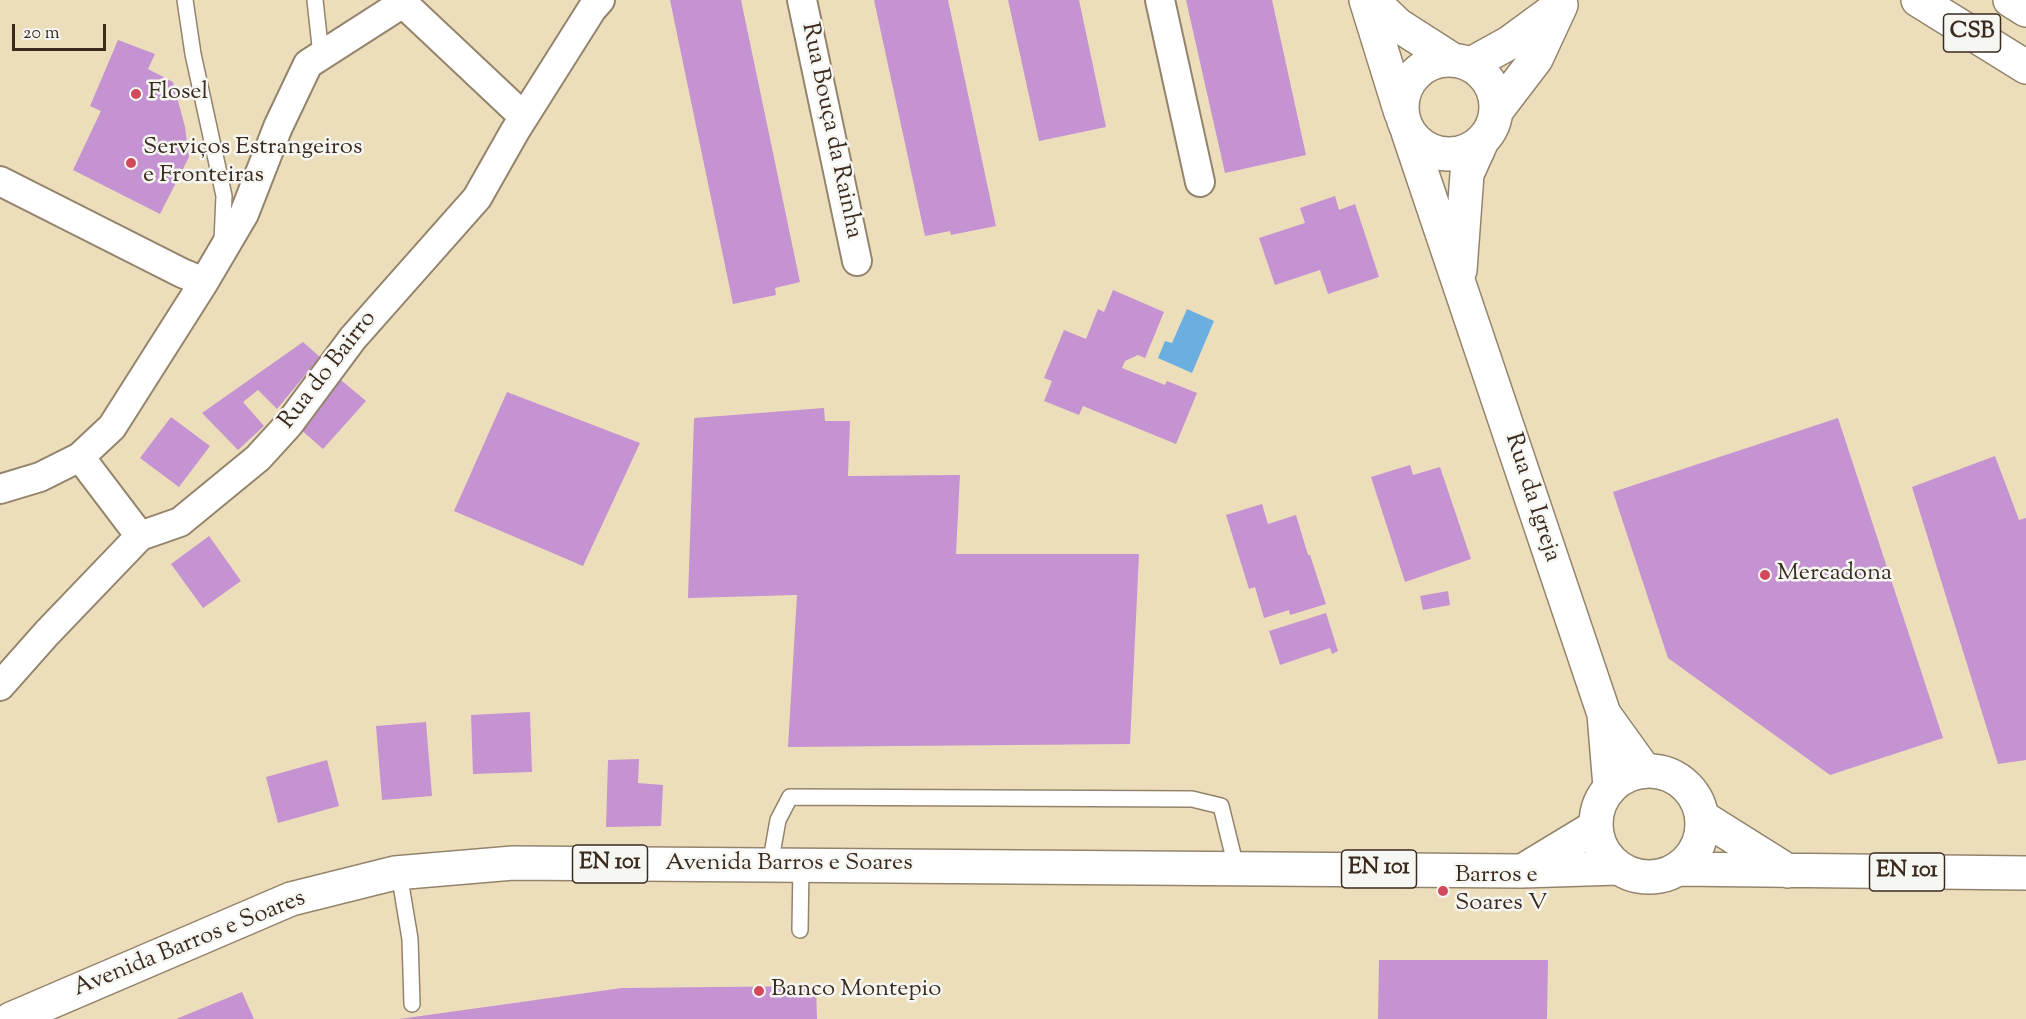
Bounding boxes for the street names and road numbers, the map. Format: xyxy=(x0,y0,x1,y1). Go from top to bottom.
road number: CSB xyxy=(1944,14,2000,52)
street label: Rua Bouça da Rainha xyxy=(793,20,867,242)
street label: Rua do Bairro xyxy=(274,306,384,436)
street label: Rua da Igreja xyxy=(1497,430,1565,566)
road number: EN 101 xyxy=(572,845,648,883)
road number: EN 101 xyxy=(1342,850,1416,888)
street label: Avenida Barros e Soares xyxy=(665,851,913,879)
road number: EN 101 xyxy=(1870,853,1944,891)
street label: Avenida Barros e Soares xyxy=(70,885,310,1005)

